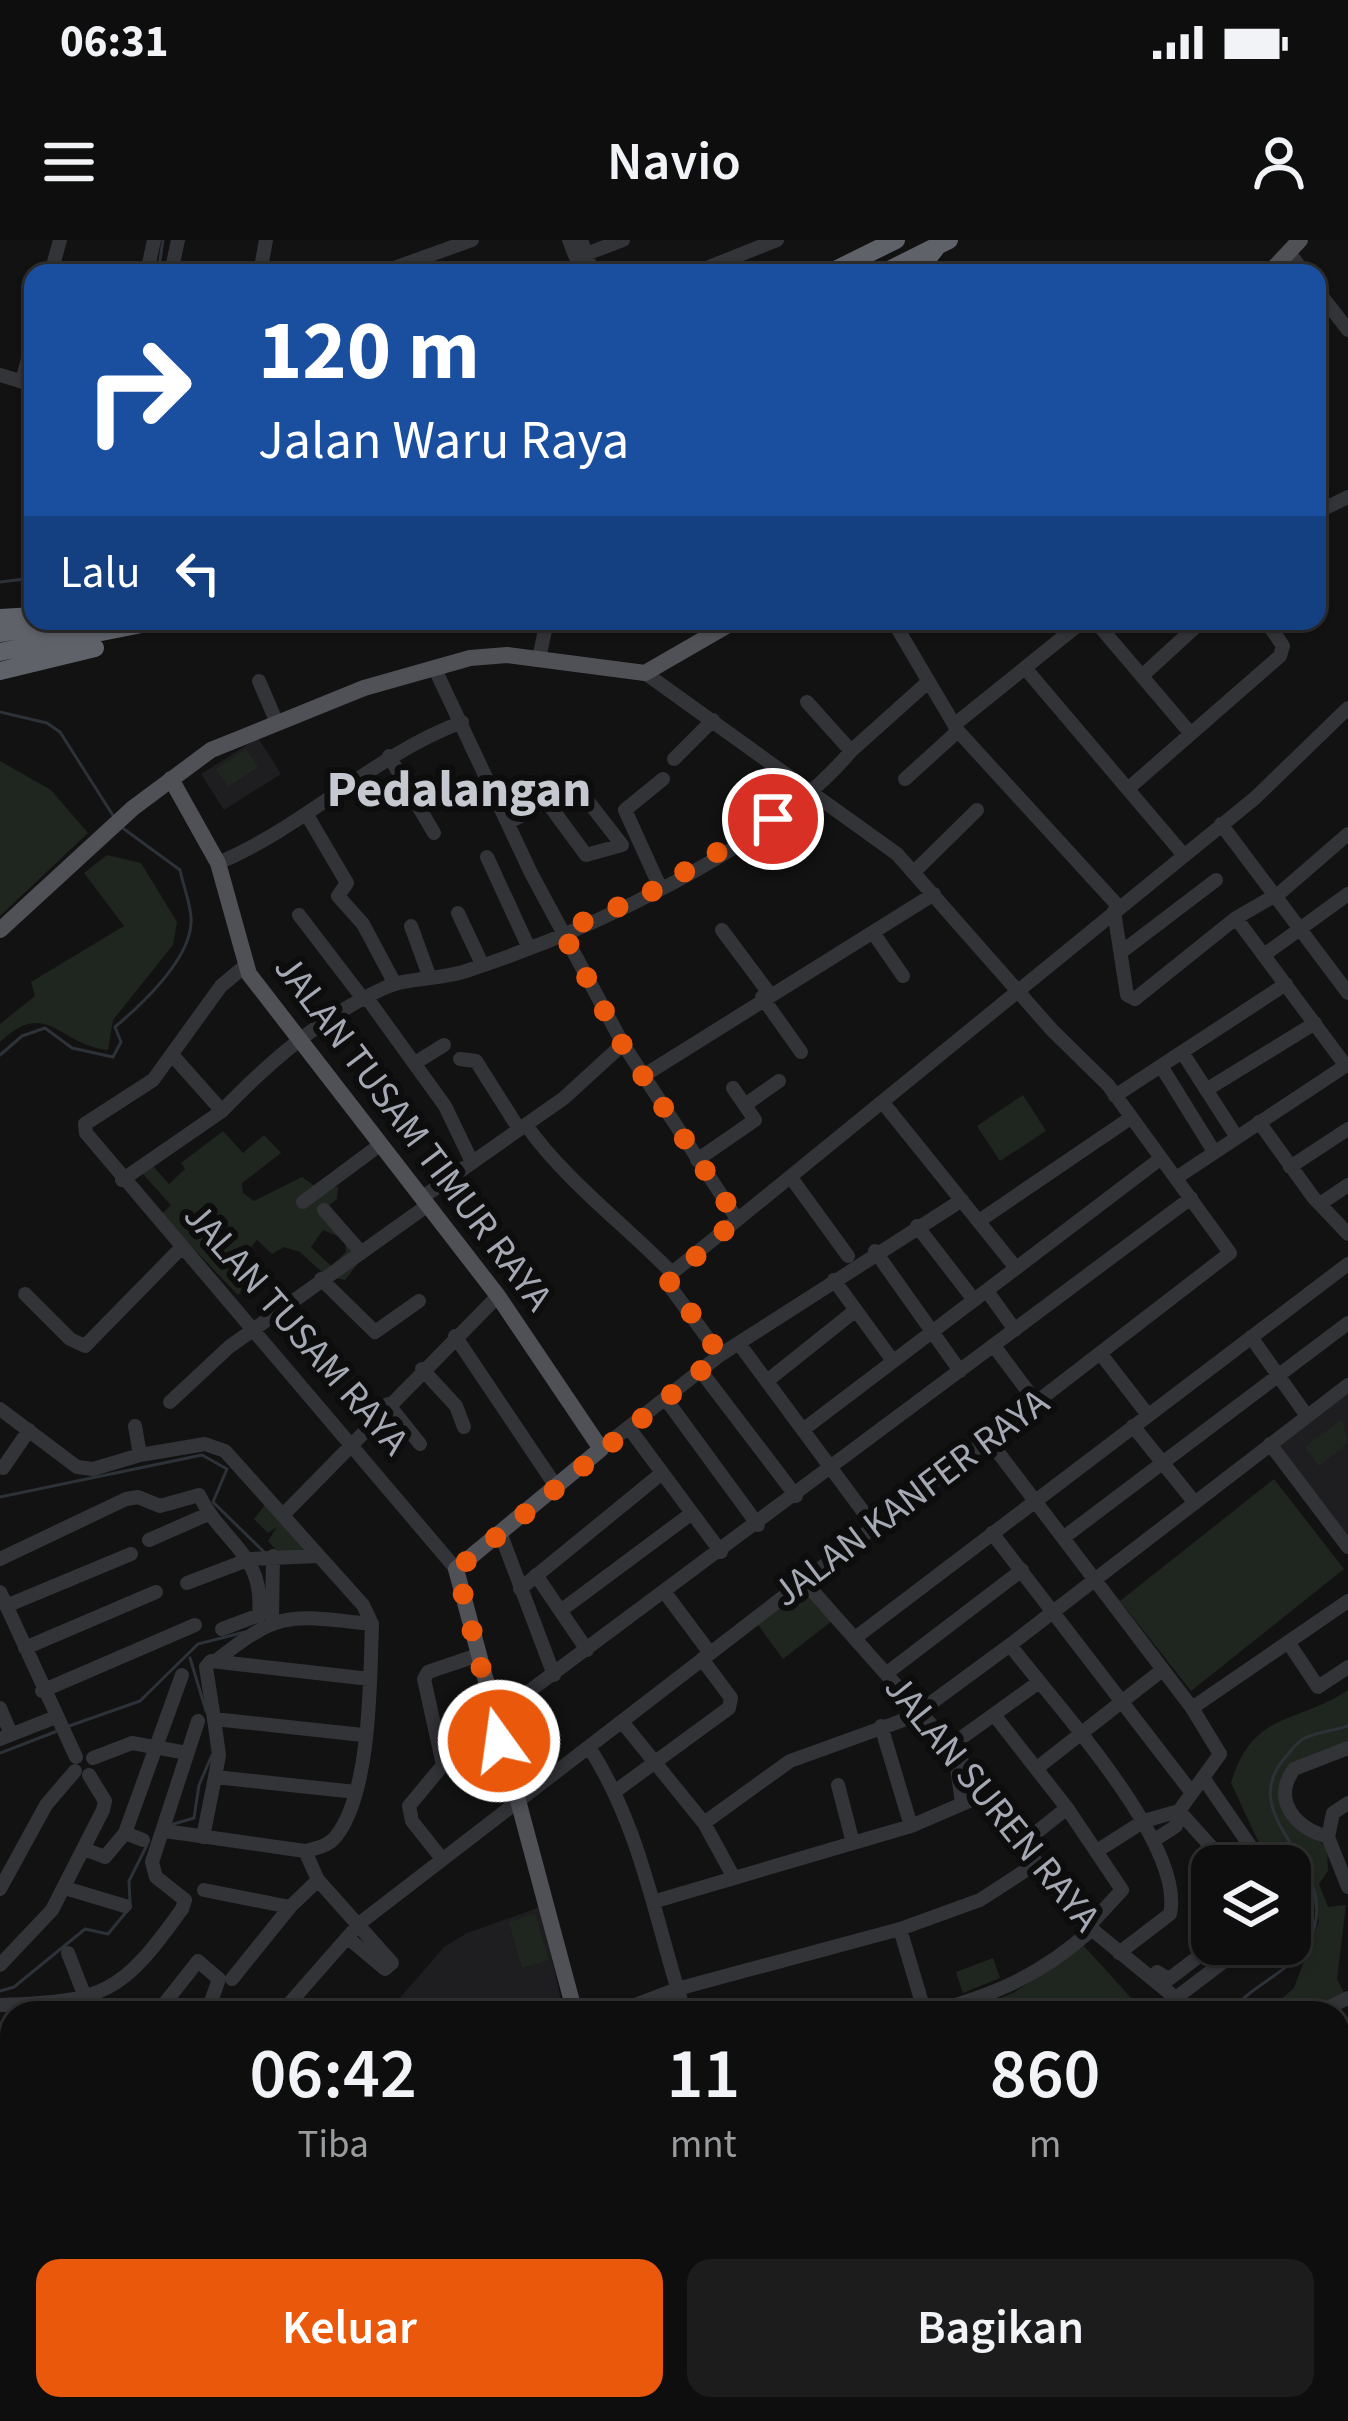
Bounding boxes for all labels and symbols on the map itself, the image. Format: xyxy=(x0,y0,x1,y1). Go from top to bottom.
district label: Pedalangan xyxy=(327,754,591,826)
pin xyxy=(722,768,824,870)
street label: JALAN TUSAM TIMUR RAYA xyxy=(260,943,566,1324)
street label: JALAN TUSAM RAYA xyxy=(170,1190,422,1468)
street label: JALAN KANFER RAYA xyxy=(761,1375,1062,1621)
street label: JALAN SUREN RAYA xyxy=(871,1662,1114,1944)
position arrow xyxy=(436,1678,562,1804)

